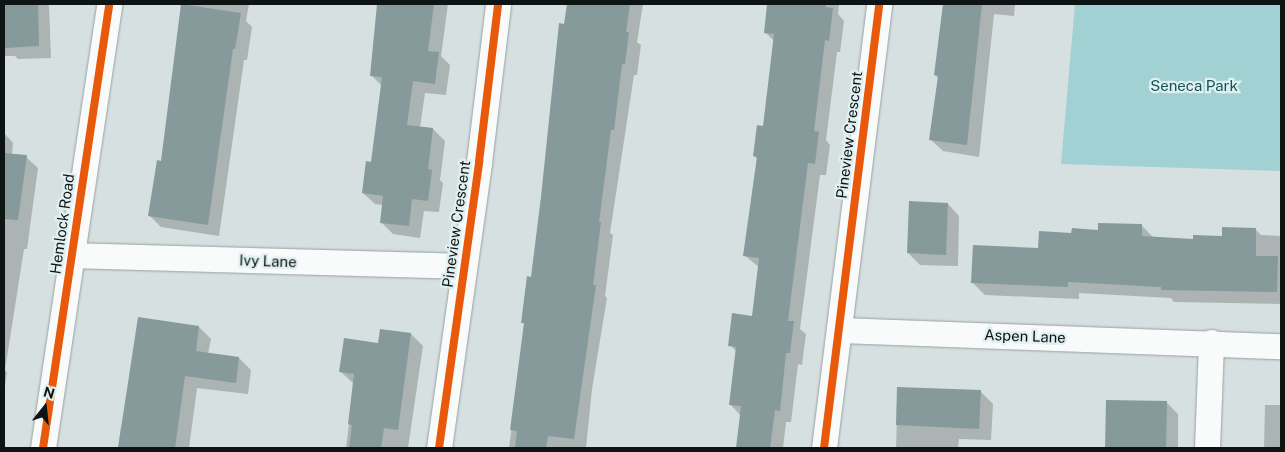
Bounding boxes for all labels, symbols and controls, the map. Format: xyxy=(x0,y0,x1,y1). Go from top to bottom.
street label: Pineview Crescent xyxy=(832,70,866,200)
park label: Seneca Park xyxy=(1150,77,1238,95)
street label: Pineview Crescent xyxy=(438,159,474,289)
street label: Hemlock Road xyxy=(46,173,78,275)
street label: Ivy Lane xyxy=(239,251,297,271)
street label: Aspen Lane xyxy=(984,326,1066,346)
north arrow xyxy=(20,382,70,432)
text: N xyxy=(42,383,57,402)

